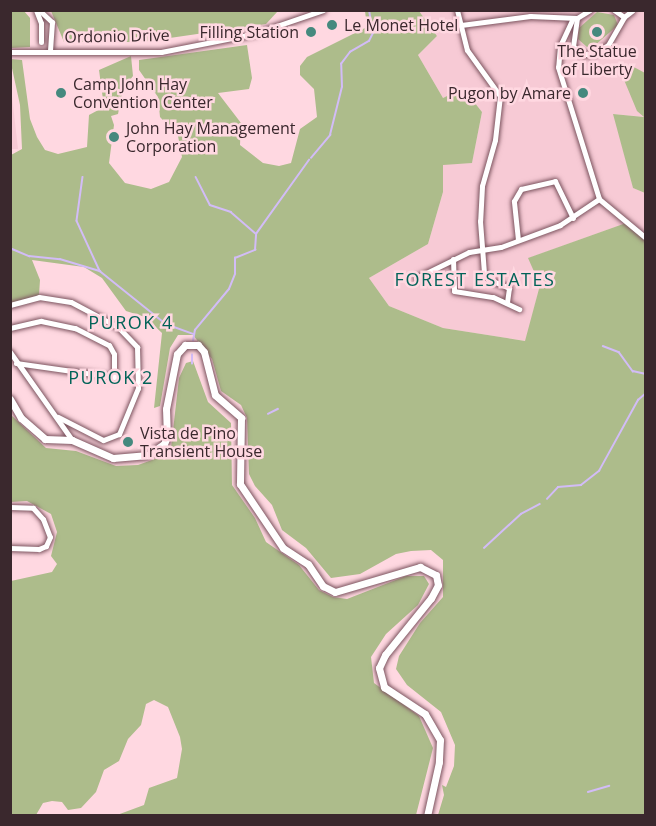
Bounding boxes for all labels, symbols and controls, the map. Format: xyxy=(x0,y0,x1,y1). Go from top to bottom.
place label: Le Monet Hotel xyxy=(344,15,458,35)
marker: Le Monet Hotel xyxy=(325,18,339,32)
place label: Filling Station xyxy=(199,22,299,42)
street label: Ordonio Drive xyxy=(64,25,170,47)
marker: Filling Station xyxy=(304,25,318,39)
marker: The Statue of Liberty xyxy=(590,25,604,39)
place label: The Statue of Liberty xyxy=(557,41,637,79)
place label: Camp John Hay Convention Center xyxy=(73,74,213,112)
place label: Pugon by Amare xyxy=(448,83,571,103)
marker: Camp John Hay Convention Center xyxy=(54,86,68,100)
marker: Pugon by Amare xyxy=(576,86,590,100)
place label: John Hay Management Corporation xyxy=(126,118,296,156)
marker: John Hay Management Corporation xyxy=(107,130,121,144)
district label: FOREST ESTATES xyxy=(395,268,555,290)
district label: PUROK 4 xyxy=(88,311,174,333)
district label: PUROK 2 xyxy=(68,366,154,388)
place label: Vista de Pino Transient House xyxy=(140,423,262,461)
marker: Vista de Pino Transient House xyxy=(121,435,135,449)

